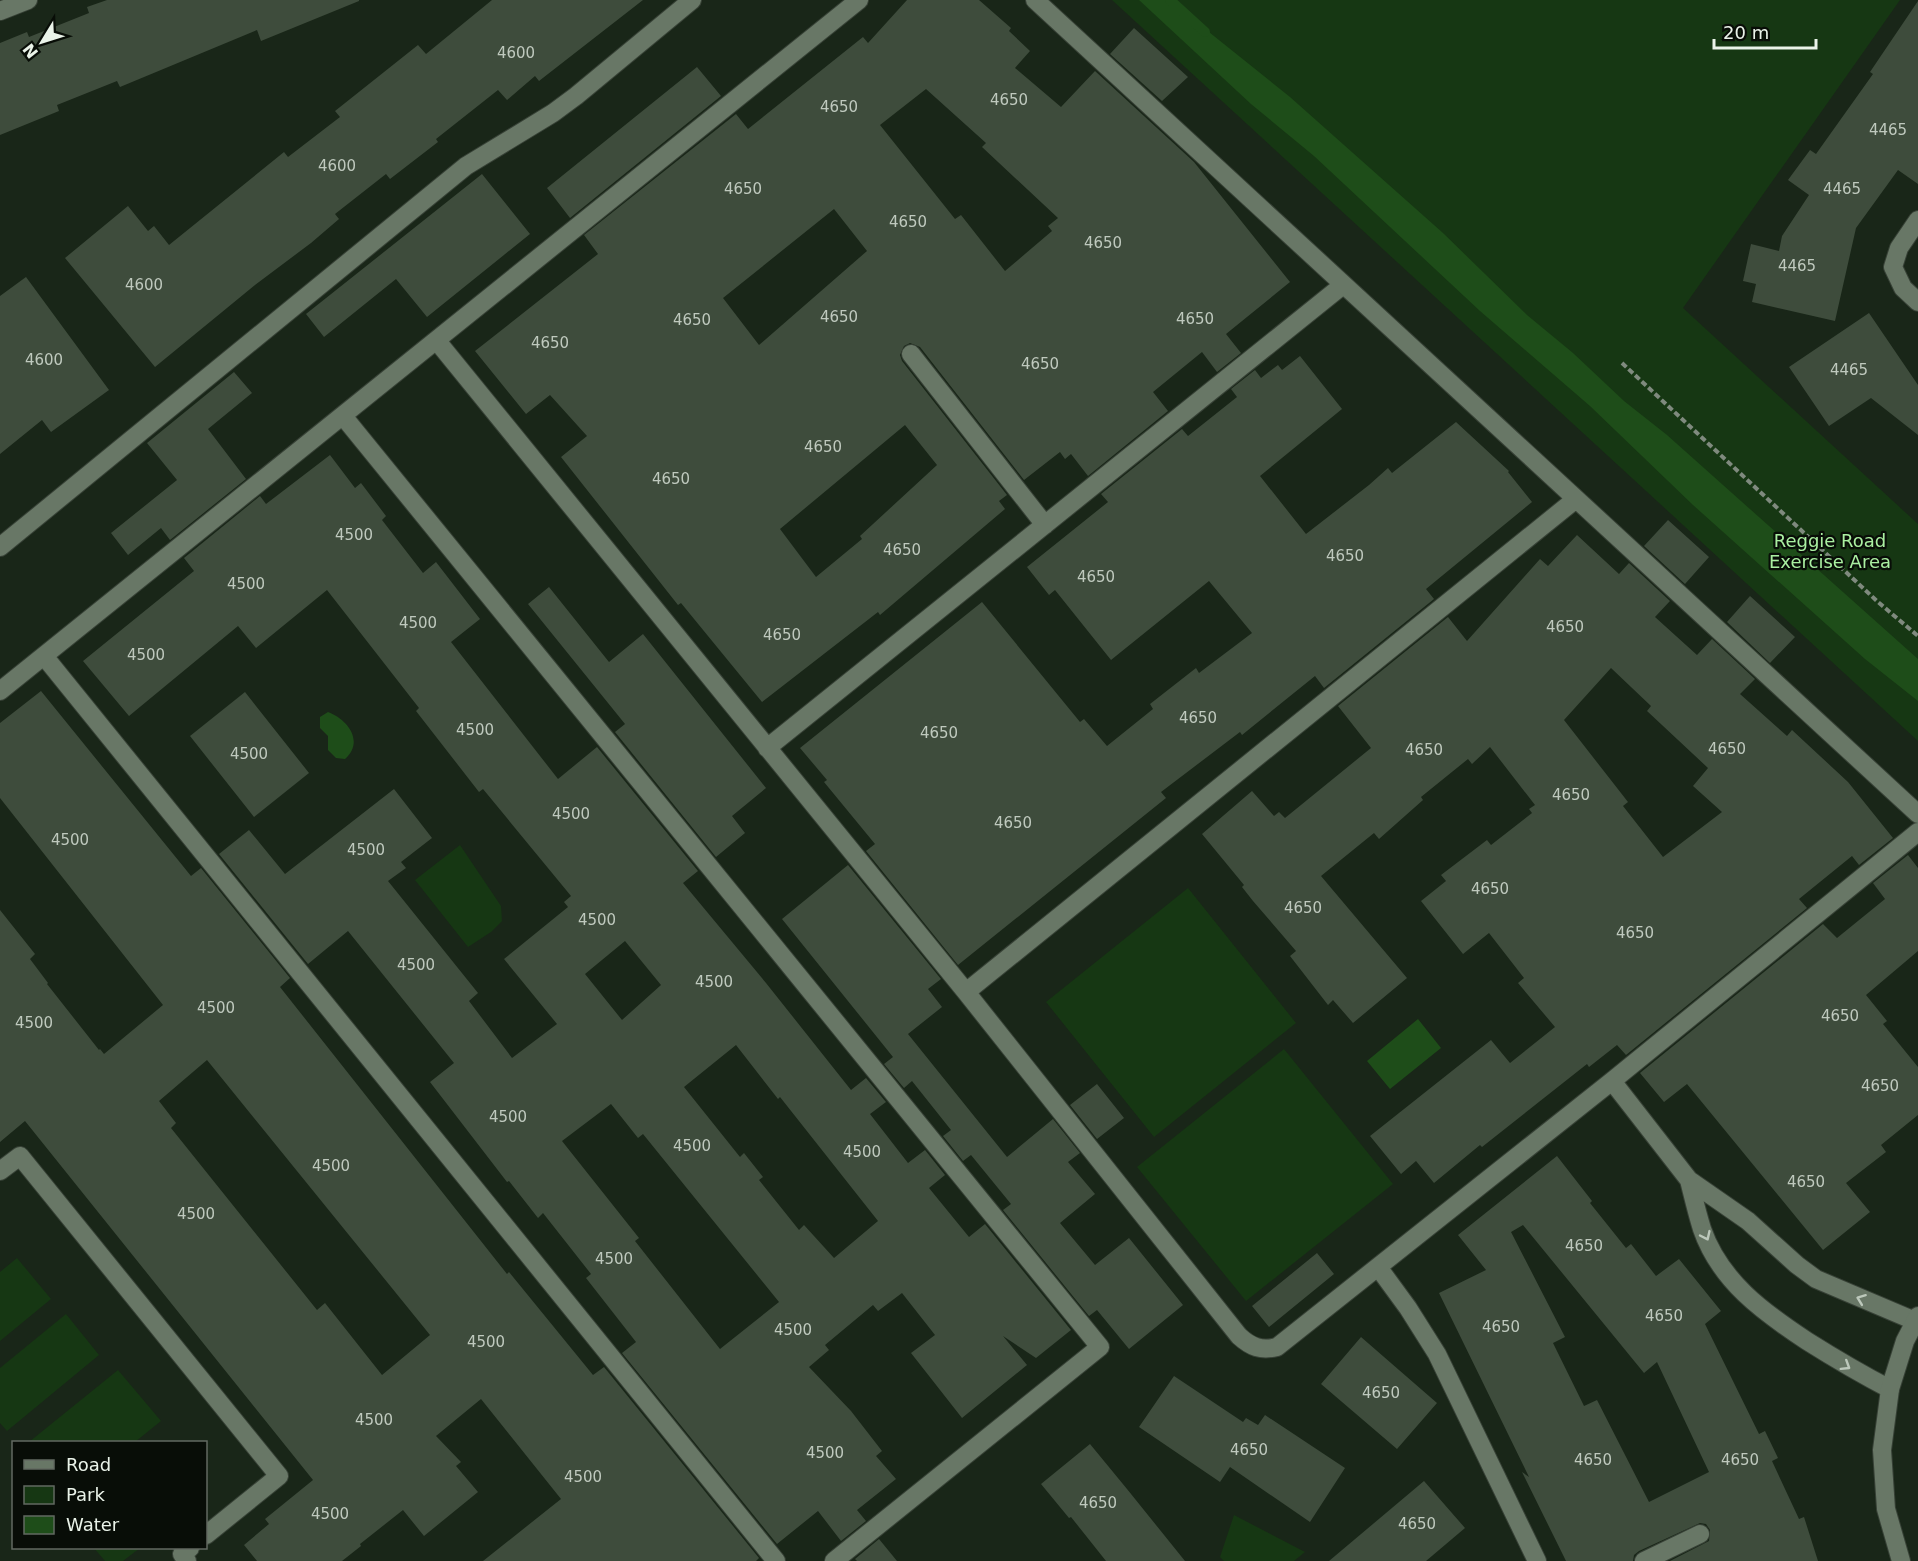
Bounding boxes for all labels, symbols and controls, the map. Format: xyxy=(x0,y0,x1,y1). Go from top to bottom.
north arrow xyxy=(12,12,72,72)
scale bar xyxy=(1714,12,1816,50)
text: 20 m xyxy=(1723,22,1769,43)
text: N xyxy=(19,40,42,62)
house number: 4600 xyxy=(497,44,535,62)
house number: 4650 xyxy=(990,91,1028,109)
house number: 4650 xyxy=(820,98,858,116)
house number: 4465 xyxy=(1869,121,1907,139)
house number: 4600 xyxy=(318,157,356,175)
house number: 4650 xyxy=(724,180,762,198)
house number: 4465 xyxy=(1823,180,1861,198)
house number: 4650 xyxy=(889,213,927,231)
house number: 4650 xyxy=(1084,234,1122,252)
house number: 4465 xyxy=(1778,257,1816,275)
house number: 4600 xyxy=(125,276,163,294)
house number: 4650 xyxy=(820,308,858,326)
house number: 4650 xyxy=(1176,310,1214,328)
house number: 4650 xyxy=(673,311,711,329)
house number: 4650 xyxy=(531,334,569,352)
house number: 4600 xyxy=(25,351,63,369)
house number: 4650 xyxy=(1021,355,1059,373)
house number: 4465 xyxy=(1830,361,1868,379)
house number: 4650 xyxy=(804,438,842,456)
house number: 4650 xyxy=(652,470,690,488)
house number: 4500 xyxy=(335,526,373,544)
park label: Reggie Road Exercise Area xyxy=(1769,530,1891,572)
house number: 4650 xyxy=(883,541,921,559)
house number: 4650 xyxy=(1326,547,1364,565)
house number: 4650 xyxy=(1077,568,1115,586)
house number: 4500 xyxy=(227,575,265,593)
house number: 4500 xyxy=(399,614,437,632)
house number: 4650 xyxy=(1546,618,1584,636)
house number: 4650 xyxy=(763,626,801,644)
house number: 4500 xyxy=(127,646,165,664)
house number: 4650 xyxy=(1179,709,1217,727)
house number: 4500 xyxy=(456,721,494,739)
house number: 4650 xyxy=(920,724,958,742)
house number: 4650 xyxy=(1708,740,1746,758)
house number: 4650 xyxy=(1405,741,1443,759)
house number: 4500 xyxy=(230,745,268,763)
house number: 4650 xyxy=(1552,786,1590,804)
house number: 4500 xyxy=(552,805,590,823)
house number: 4650 xyxy=(994,814,1032,832)
house number: 4500 xyxy=(51,831,89,849)
house number: 4500 xyxy=(347,841,385,859)
house number: 4650 xyxy=(1471,880,1509,898)
house number: 4650 xyxy=(1284,899,1322,917)
house number: 4500 xyxy=(578,911,616,929)
house number: 4650 xyxy=(1616,924,1654,942)
house number: 4500 xyxy=(397,956,435,974)
house number: 4500 xyxy=(695,973,733,991)
house number: 4500 xyxy=(197,999,235,1017)
house number: 4650 xyxy=(1821,1007,1859,1025)
house number: 4500 xyxy=(15,1014,53,1032)
house number: 4650 xyxy=(1861,1077,1899,1095)
house number: 4500 xyxy=(489,1108,527,1126)
house number: 4500 xyxy=(673,1137,711,1155)
house number: 4500 xyxy=(843,1143,881,1161)
house number: 4500 xyxy=(312,1157,350,1175)
house number: 4650 xyxy=(1787,1173,1825,1191)
house number: 4500 xyxy=(177,1205,215,1223)
one-way arrow xyxy=(1698,1230,1710,1241)
house number: 4650 xyxy=(1565,1237,1603,1255)
house number: 4500 xyxy=(595,1250,633,1268)
one-way arrow xyxy=(1857,1293,1867,1306)
house number: 4650 xyxy=(1645,1307,1683,1325)
house number: 4650 xyxy=(1482,1318,1520,1336)
house number: 4500 xyxy=(774,1321,812,1339)
house number: 4500 xyxy=(467,1333,505,1351)
one-way arrow xyxy=(1840,1358,1851,1369)
house number: 4650 xyxy=(1362,1384,1400,1402)
house number: 4500 xyxy=(355,1411,393,1429)
legend xyxy=(12,1441,207,1549)
house number: 4650 xyxy=(1230,1441,1268,1459)
house number: 4500 xyxy=(806,1444,844,1462)
house number: 4650 xyxy=(1574,1451,1612,1469)
house number: 4650 xyxy=(1721,1451,1759,1469)
text: Road xyxy=(66,1454,111,1475)
house number: 4500 xyxy=(564,1468,602,1486)
text: Park xyxy=(66,1484,105,1505)
house number: 4650 xyxy=(1079,1494,1117,1512)
house number: 4500 xyxy=(311,1505,349,1523)
text: Water xyxy=(66,1514,120,1535)
house number: 4650 xyxy=(1398,1515,1436,1533)

